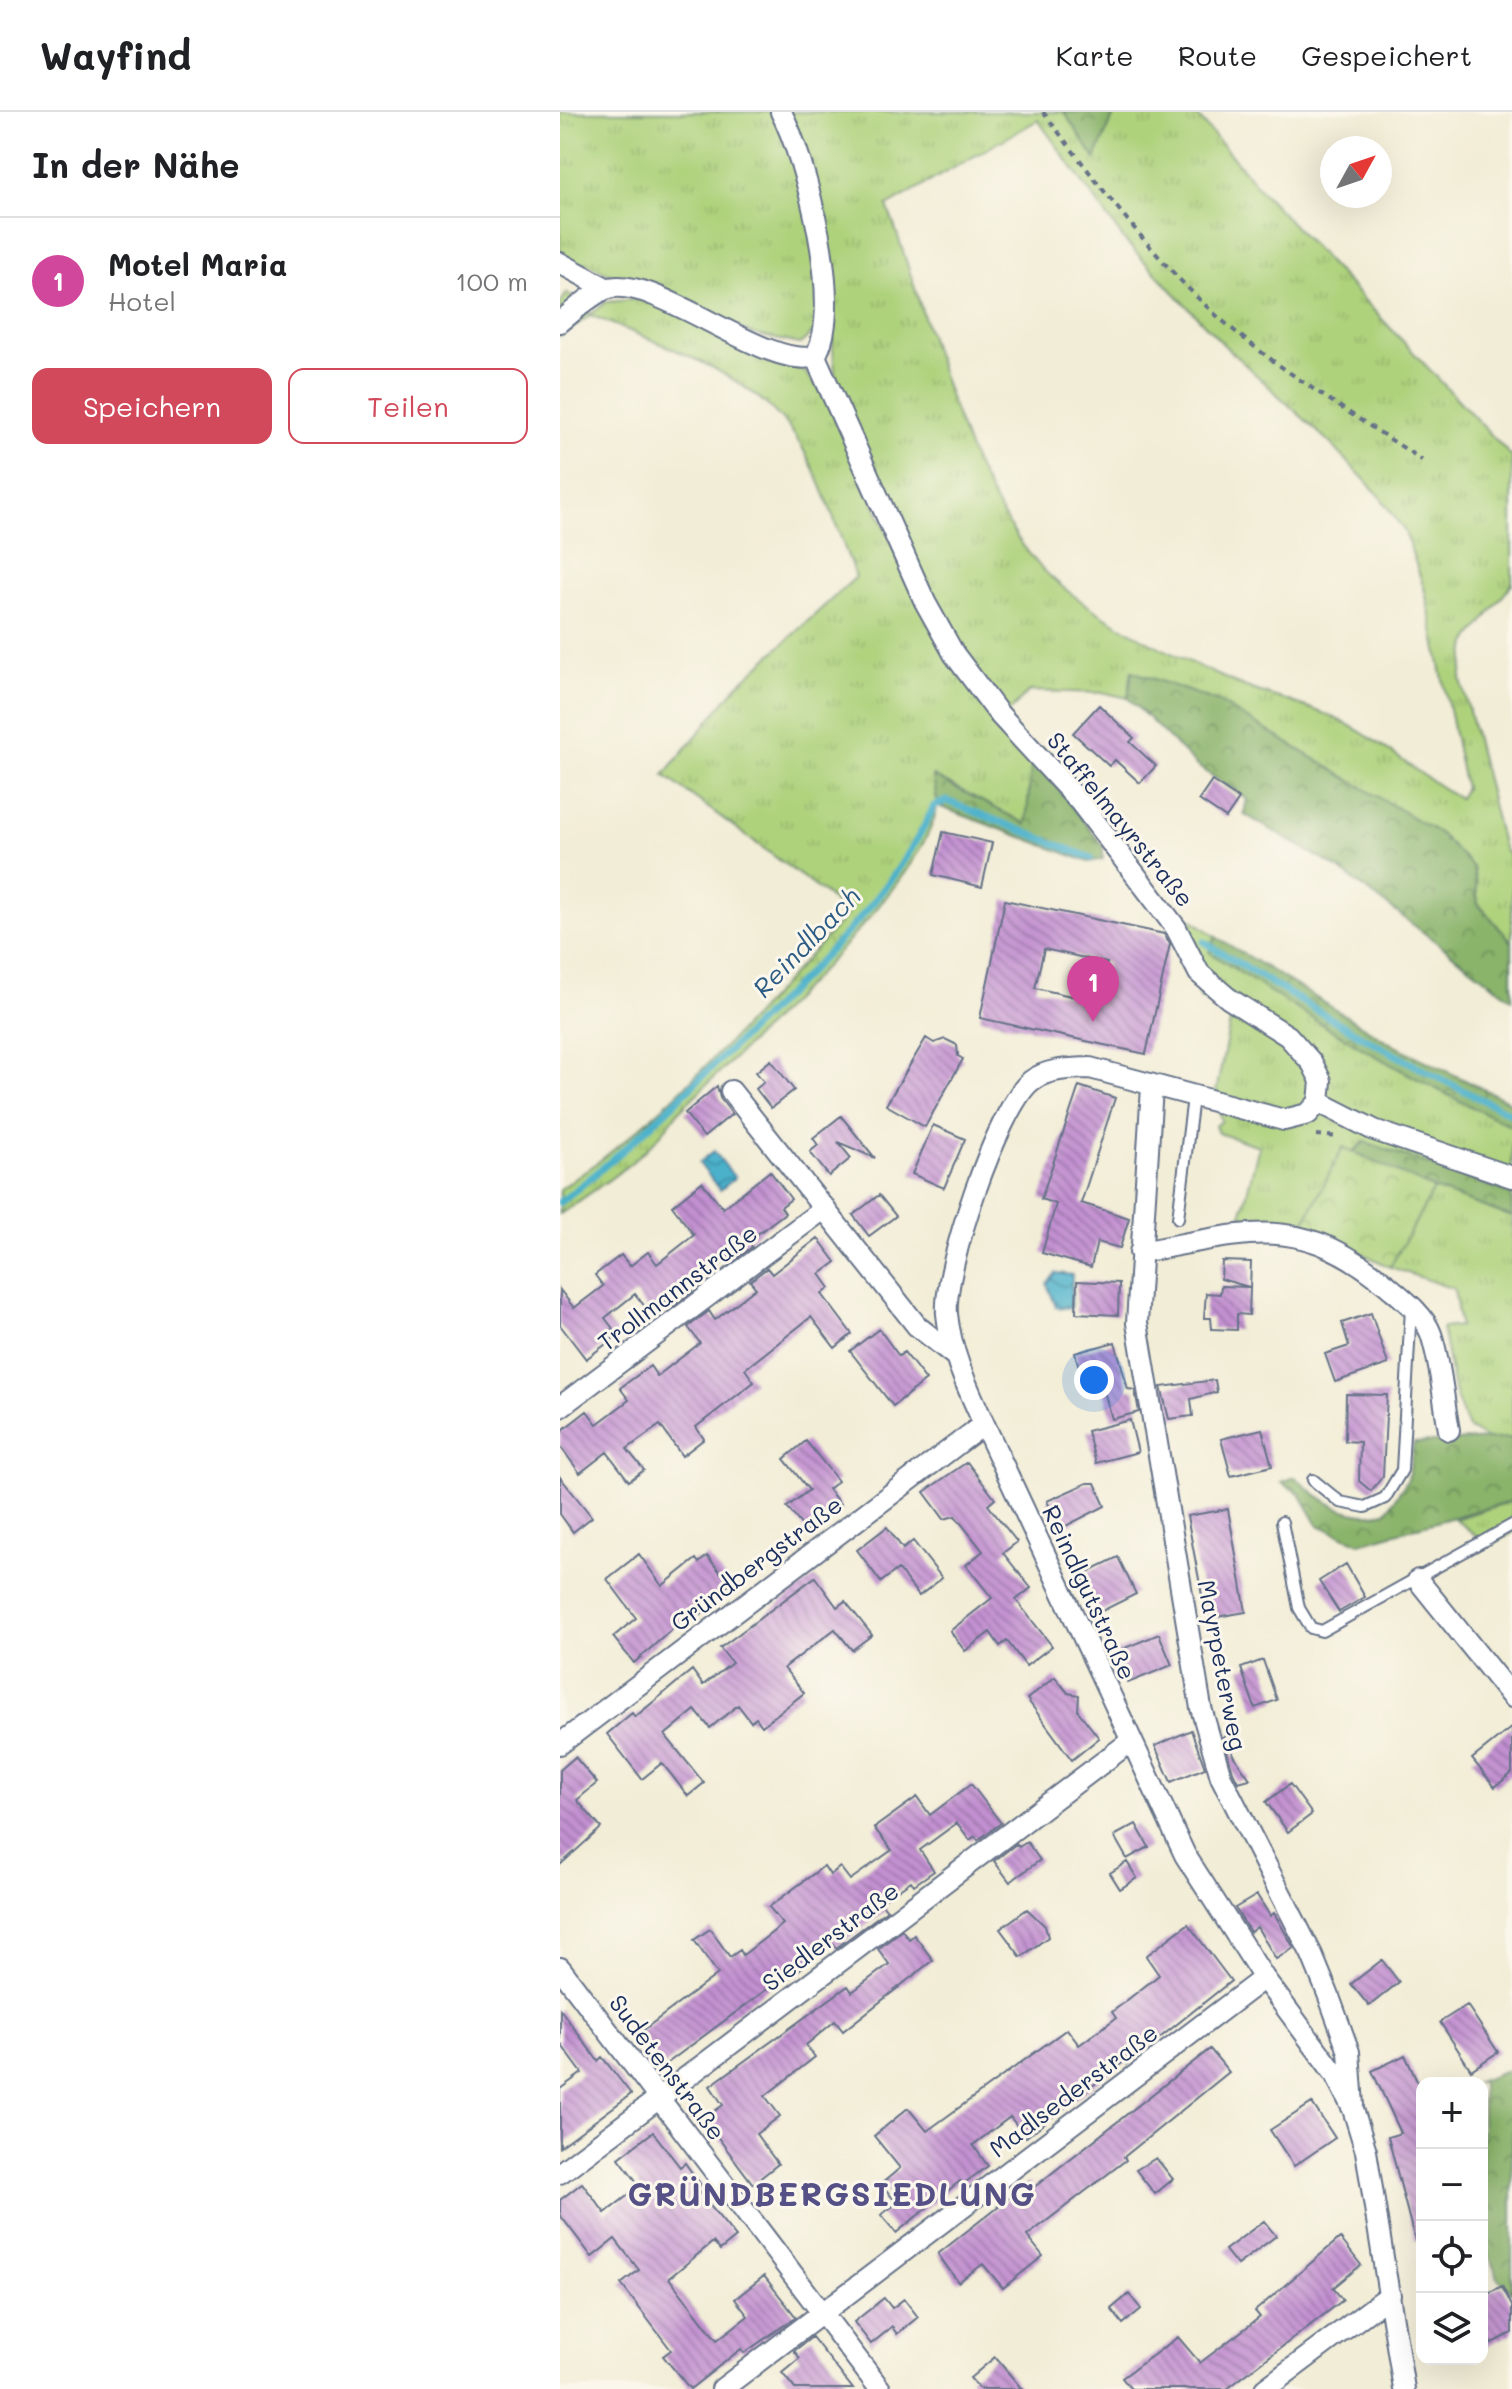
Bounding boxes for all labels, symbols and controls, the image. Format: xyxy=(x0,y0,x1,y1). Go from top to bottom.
text: Wayfind xyxy=(40,30,191,80)
text: Karte xyxy=(1055,37,1134,73)
text: Route xyxy=(1178,37,1257,73)
text: Gespeichert xyxy=(1301,37,1472,73)
north arrow xyxy=(1320,136,1392,208)
text: In der Nähe xyxy=(32,142,240,187)
text: Motel Maria xyxy=(108,244,287,284)
text: 1 xyxy=(52,264,64,298)
text: 100 m xyxy=(455,264,528,298)
text: Hotel xyxy=(108,284,176,318)
button: Speichern xyxy=(32,368,272,444)
button: Teilen xyxy=(288,368,528,444)
street label: Staffelmayrstraße xyxy=(1041,725,1201,913)
water label: Reindlbach xyxy=(745,880,867,1004)
pin: 1 xyxy=(1067,956,1119,1022)
street label: Trollmannstraße xyxy=(591,1217,763,1357)
your location xyxy=(1074,1360,1114,1400)
street label: Gründbergstraße xyxy=(664,1488,848,1638)
street label: Reindlgutstraße xyxy=(1036,1500,1144,1684)
street label: Mayrpeterweg xyxy=(1191,1577,1255,1753)
street label: Siedlerstraße xyxy=(756,1875,904,1997)
street label: Sudetenstraße xyxy=(603,1988,733,2146)
street label: Madlsederstraße xyxy=(983,2016,1163,2164)
map controls xyxy=(1416,2077,1488,2365)
button: + xyxy=(1416,2077,1488,2149)
button: − xyxy=(1416,2149,1488,2221)
district label: GRÜNDBERGSIEDLUNG xyxy=(627,2172,1037,2214)
button: locate xyxy=(1416,2221,1488,2293)
button: layers xyxy=(1416,2293,1488,2365)

